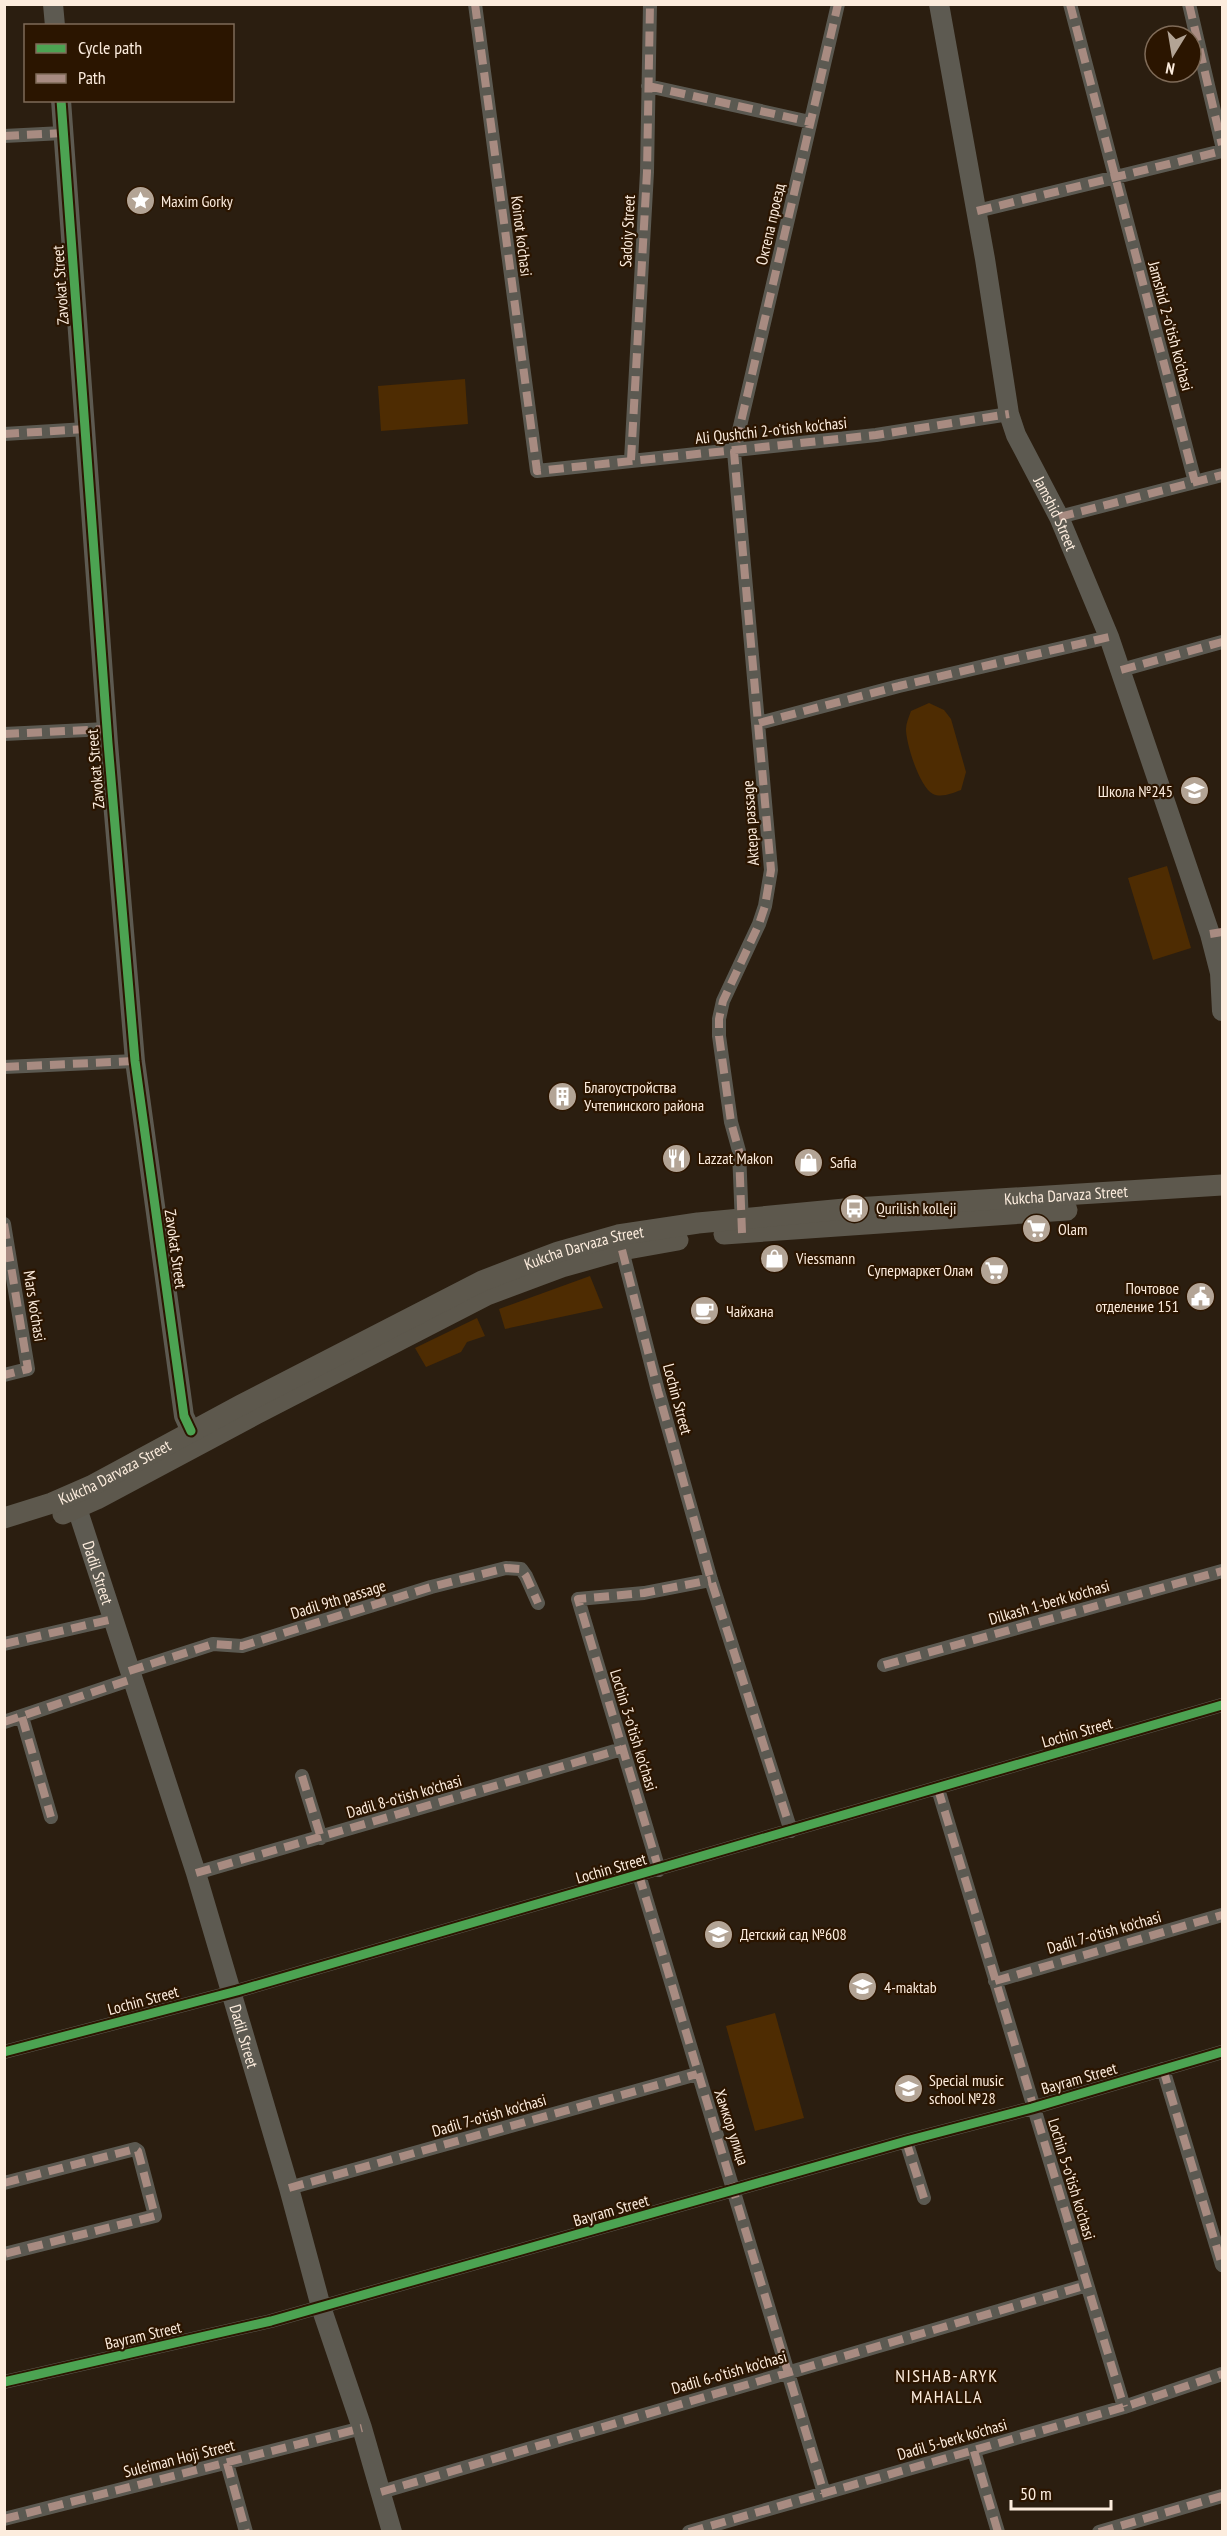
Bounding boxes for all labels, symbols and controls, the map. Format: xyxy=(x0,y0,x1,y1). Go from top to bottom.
legend xyxy=(24,24,234,102)
north arrow xyxy=(1143,24,1203,84)
text: Cycle path xyxy=(78,36,142,59)
text: N xyxy=(1164,58,1176,79)
text: Path xyxy=(78,66,106,89)
street label: Октепа проезд xyxy=(751,181,789,267)
place icon: Maxim Gorky xyxy=(124,185,156,217)
place label: Maxim Gorky xyxy=(161,191,233,211)
street label: Koinot ko'chasi xyxy=(507,194,537,278)
street label: Sadoiy Street xyxy=(615,194,639,268)
street label: Zavokat Street xyxy=(47,244,73,326)
street label: Jamshid 2-o'tish ko'chasi xyxy=(1144,258,1198,393)
street label: Ali Qushchi 2-o'tish ko'chasi xyxy=(694,412,848,448)
street label: Jamshid Street xyxy=(1029,472,1082,554)
street label: Zavokat Street xyxy=(82,728,108,810)
school or university icon: Школа №245 xyxy=(1178,775,1210,807)
street label: Aktepa passage xyxy=(737,780,763,866)
place label: Школа №245 xyxy=(1098,781,1173,801)
place label: Благоустройства Учтепинского района xyxy=(584,1077,704,1115)
building icon: Благоустройства Учтепинского района xyxy=(547,1080,579,1112)
restaurant icon: Lazzat Makon xyxy=(661,1142,693,1174)
shop icon: Safia xyxy=(793,1146,825,1178)
place label: Lazzat Makon xyxy=(698,1148,773,1168)
place label: Safia xyxy=(830,1152,857,1172)
street label: Kukcha Darvaza Street xyxy=(1004,1181,1129,1209)
bus stop icon: Qurilish kolleji xyxy=(839,1192,871,1224)
place label: Qurilish kolleji xyxy=(876,1198,957,1218)
street label: Zavokat Street xyxy=(161,1208,192,1290)
supermarket icon: Olam xyxy=(1021,1213,1053,1245)
place label: Olam xyxy=(1058,1219,1087,1239)
street label: Kukcha Darvaza Street xyxy=(521,1221,646,1274)
shop icon: Viessmann xyxy=(759,1242,791,1274)
place label: Viessmann xyxy=(795,1248,855,1268)
supermarket icon: Супермаркет Олам xyxy=(978,1254,1010,1286)
place label: Супермаркет Олам xyxy=(867,1260,973,1280)
street label: Mars ko'chasi xyxy=(20,1269,50,1343)
place label: Почтовое отделение 151 xyxy=(1095,1278,1179,1316)
public building icon: Почтовое отделение 151 xyxy=(1184,1281,1216,1313)
cafe icon: Чайхана xyxy=(689,1295,721,1327)
place label: Чайхана xyxy=(726,1301,774,1321)
street label: Lochin Street xyxy=(659,1361,697,1437)
street label: Kukcha Darvaza Street xyxy=(55,1435,175,1509)
street label: Dadil Street xyxy=(78,1538,118,1607)
street label: Dadil 9th passage xyxy=(288,1575,388,1623)
street label: Dilkash 1-berk ko'chasi xyxy=(986,1575,1112,1629)
street label: Lochin 3-o'tish ko'chasi xyxy=(606,1667,662,1793)
street label: Lochin Street xyxy=(1039,1712,1115,1752)
street label: Dadil 8-o'tish ko'chasi xyxy=(344,1770,464,1822)
street label: Lochin Street xyxy=(573,1848,649,1888)
street label: Dadil 7-o'tish ko'chasi xyxy=(1045,1906,1163,1958)
school or university icon: Детский сад №608 xyxy=(703,1918,735,1950)
place label: Детский сад №608 xyxy=(740,1924,847,1944)
school or university icon: 4-maktab xyxy=(847,1971,879,2003)
place label: 4-maktab xyxy=(884,1977,937,1997)
street label: Lochin Street xyxy=(105,1981,181,2019)
street label: Dadil Street xyxy=(225,2002,263,2071)
street label: Bayram Street xyxy=(1039,2058,1120,2098)
place label: Special music school №28 xyxy=(929,2070,1004,2108)
school or university icon: Special music school №28 xyxy=(892,2073,924,2105)
street label: Хамкор улица xyxy=(710,2086,754,2168)
street label: Dadil 7-o'tish ko'chasi xyxy=(430,2089,548,2141)
street label: Lochin 5-o'tish ko'chasi xyxy=(1044,2116,1100,2242)
street label: Bayram Street xyxy=(571,2190,652,2230)
street label: Bayram Street xyxy=(103,2316,184,2353)
street label: Dadil 6-o'tish ko'chasi xyxy=(669,2346,789,2398)
district label: NISHAB-ARYK MAHALLA xyxy=(895,2364,999,2408)
street label: Dadil 5-berk ko'chasi xyxy=(895,2414,1009,2464)
street label: Suleiman Hoji Street xyxy=(121,2434,237,2481)
scale bar xyxy=(1011,2473,1112,2511)
text: 50 m xyxy=(1020,2482,1052,2505)

